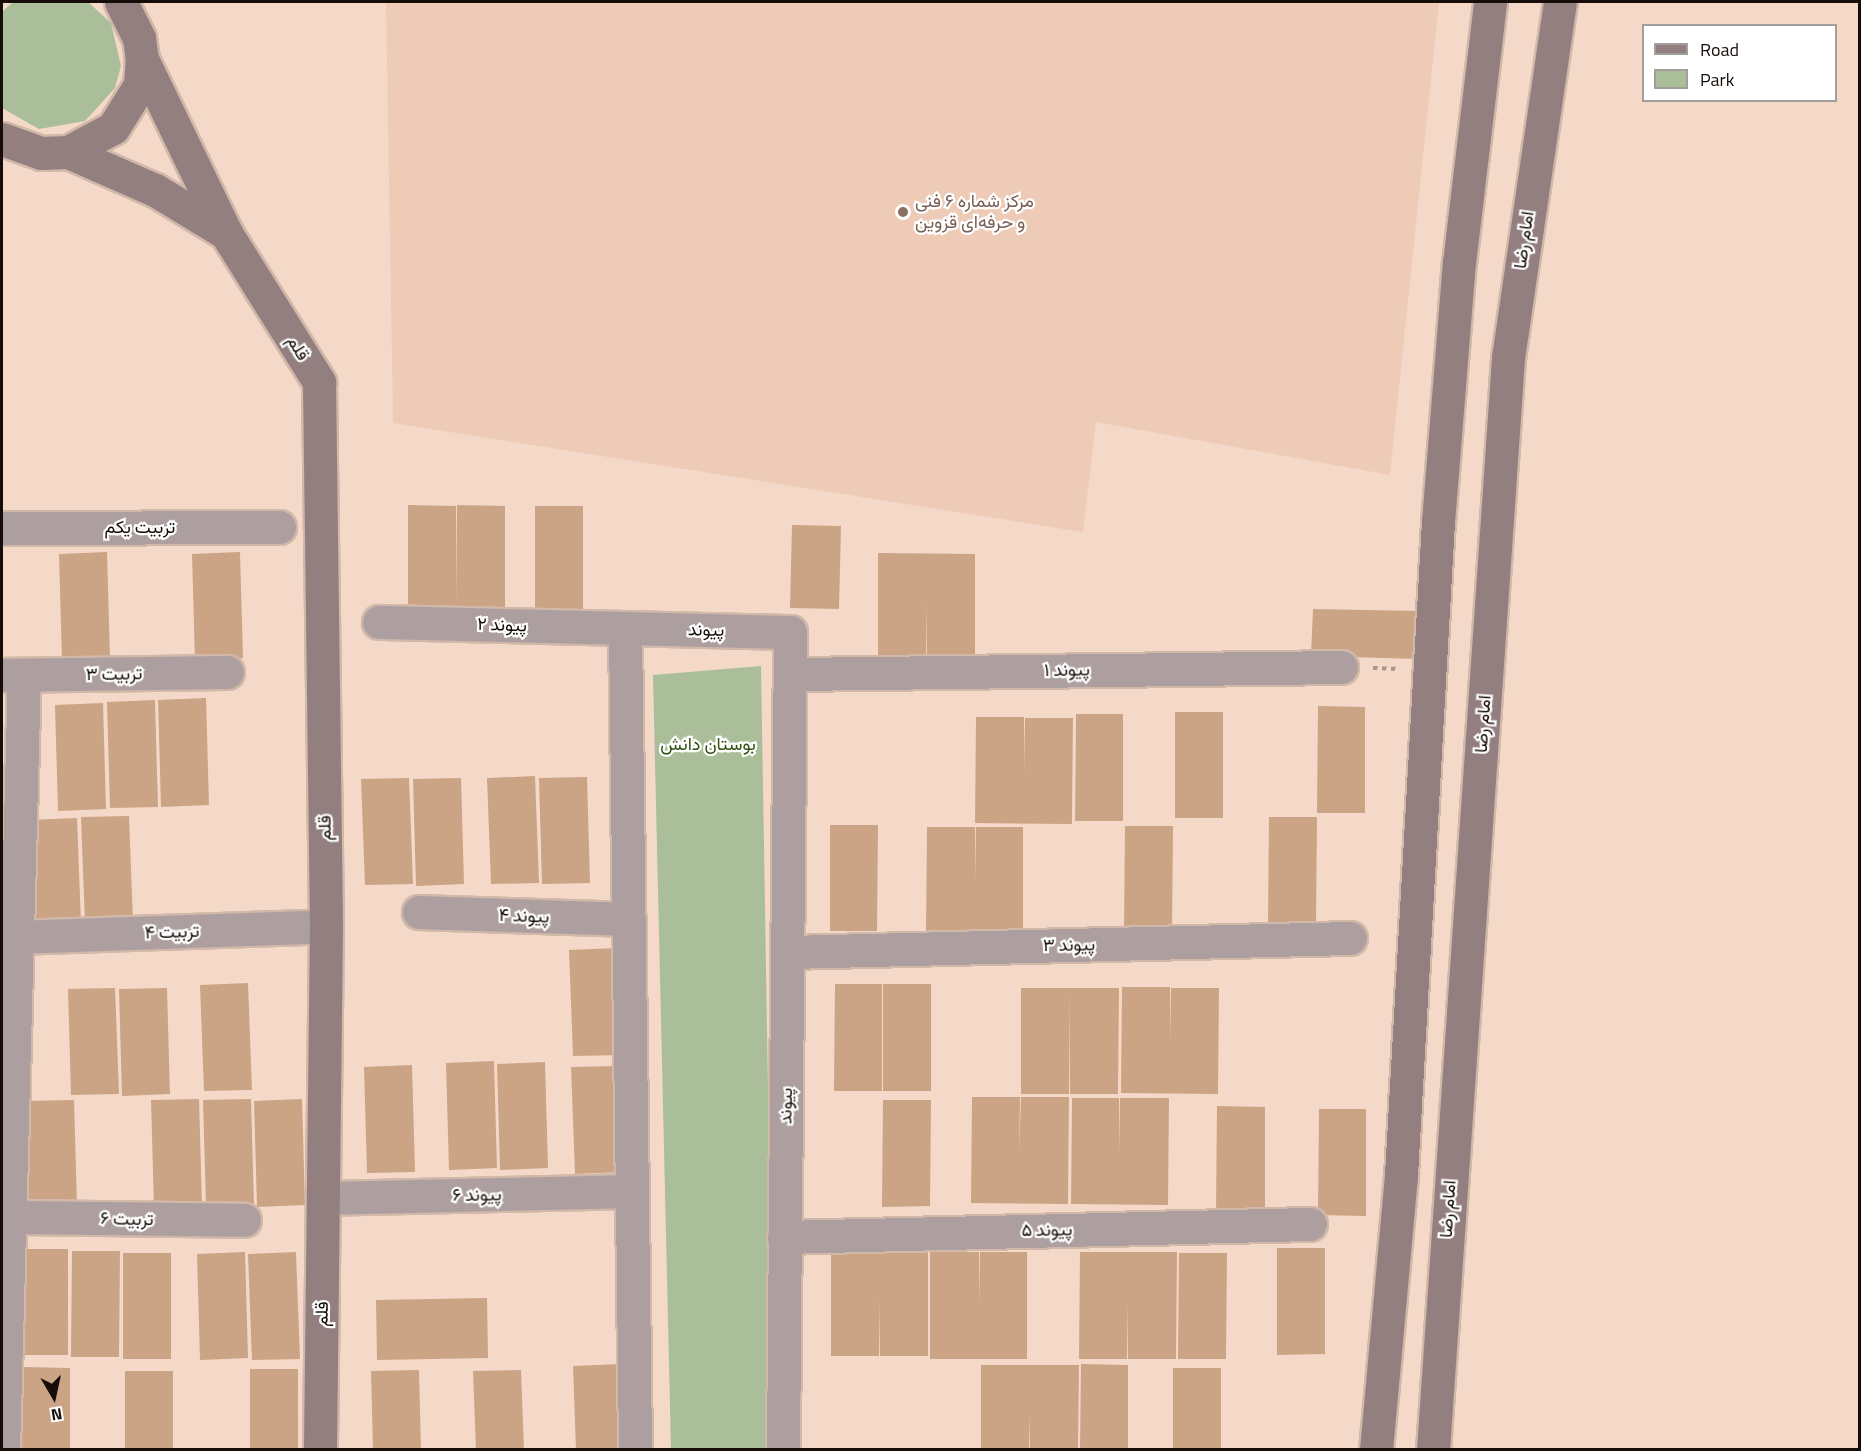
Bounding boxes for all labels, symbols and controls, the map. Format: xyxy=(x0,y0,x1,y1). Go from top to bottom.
legend xyxy=(1642,24,1837,102)
text: Road xyxy=(1700,36,1739,63)
text: Park xyxy=(1700,66,1734,93)
place label: مرکز شماره ۶ فنی و حرفه‌ای قزوین xyxy=(915,191,1034,234)
marker: مرکز شماره ۶ فنی و حرفه‌ای قزوین xyxy=(896,205,910,219)
street label: امام رضا xyxy=(1509,210,1539,270)
street label: قلم xyxy=(282,332,314,364)
street label: تربیت یکم xyxy=(105,516,175,538)
street label: پیوند ۲ xyxy=(477,613,527,637)
street label: پیوند xyxy=(688,619,724,641)
street label: پیوند ۱ xyxy=(1044,659,1090,681)
street label: تربیت ۳ xyxy=(86,663,142,685)
street label: امام رضا xyxy=(1470,694,1496,754)
park label: بوستان دانش xyxy=(660,733,756,755)
street label: قلم xyxy=(314,815,336,841)
street label: پیوند ۴ xyxy=(498,904,550,928)
street label: تربیت ۴ xyxy=(144,920,200,944)
street label: پیوند ۳ xyxy=(1043,934,1095,956)
street label: پیوند xyxy=(775,1088,797,1124)
street label: امام رضا xyxy=(1435,1179,1461,1239)
street label: پیوند ۶ xyxy=(452,1184,502,1206)
street label: تربیت ۶ xyxy=(100,1208,154,1230)
street label: پیوند ۵ xyxy=(1021,1219,1073,1241)
street label: قلم xyxy=(311,1301,333,1327)
north arrow xyxy=(24,1367,84,1427)
text: N xyxy=(49,1402,64,1427)

